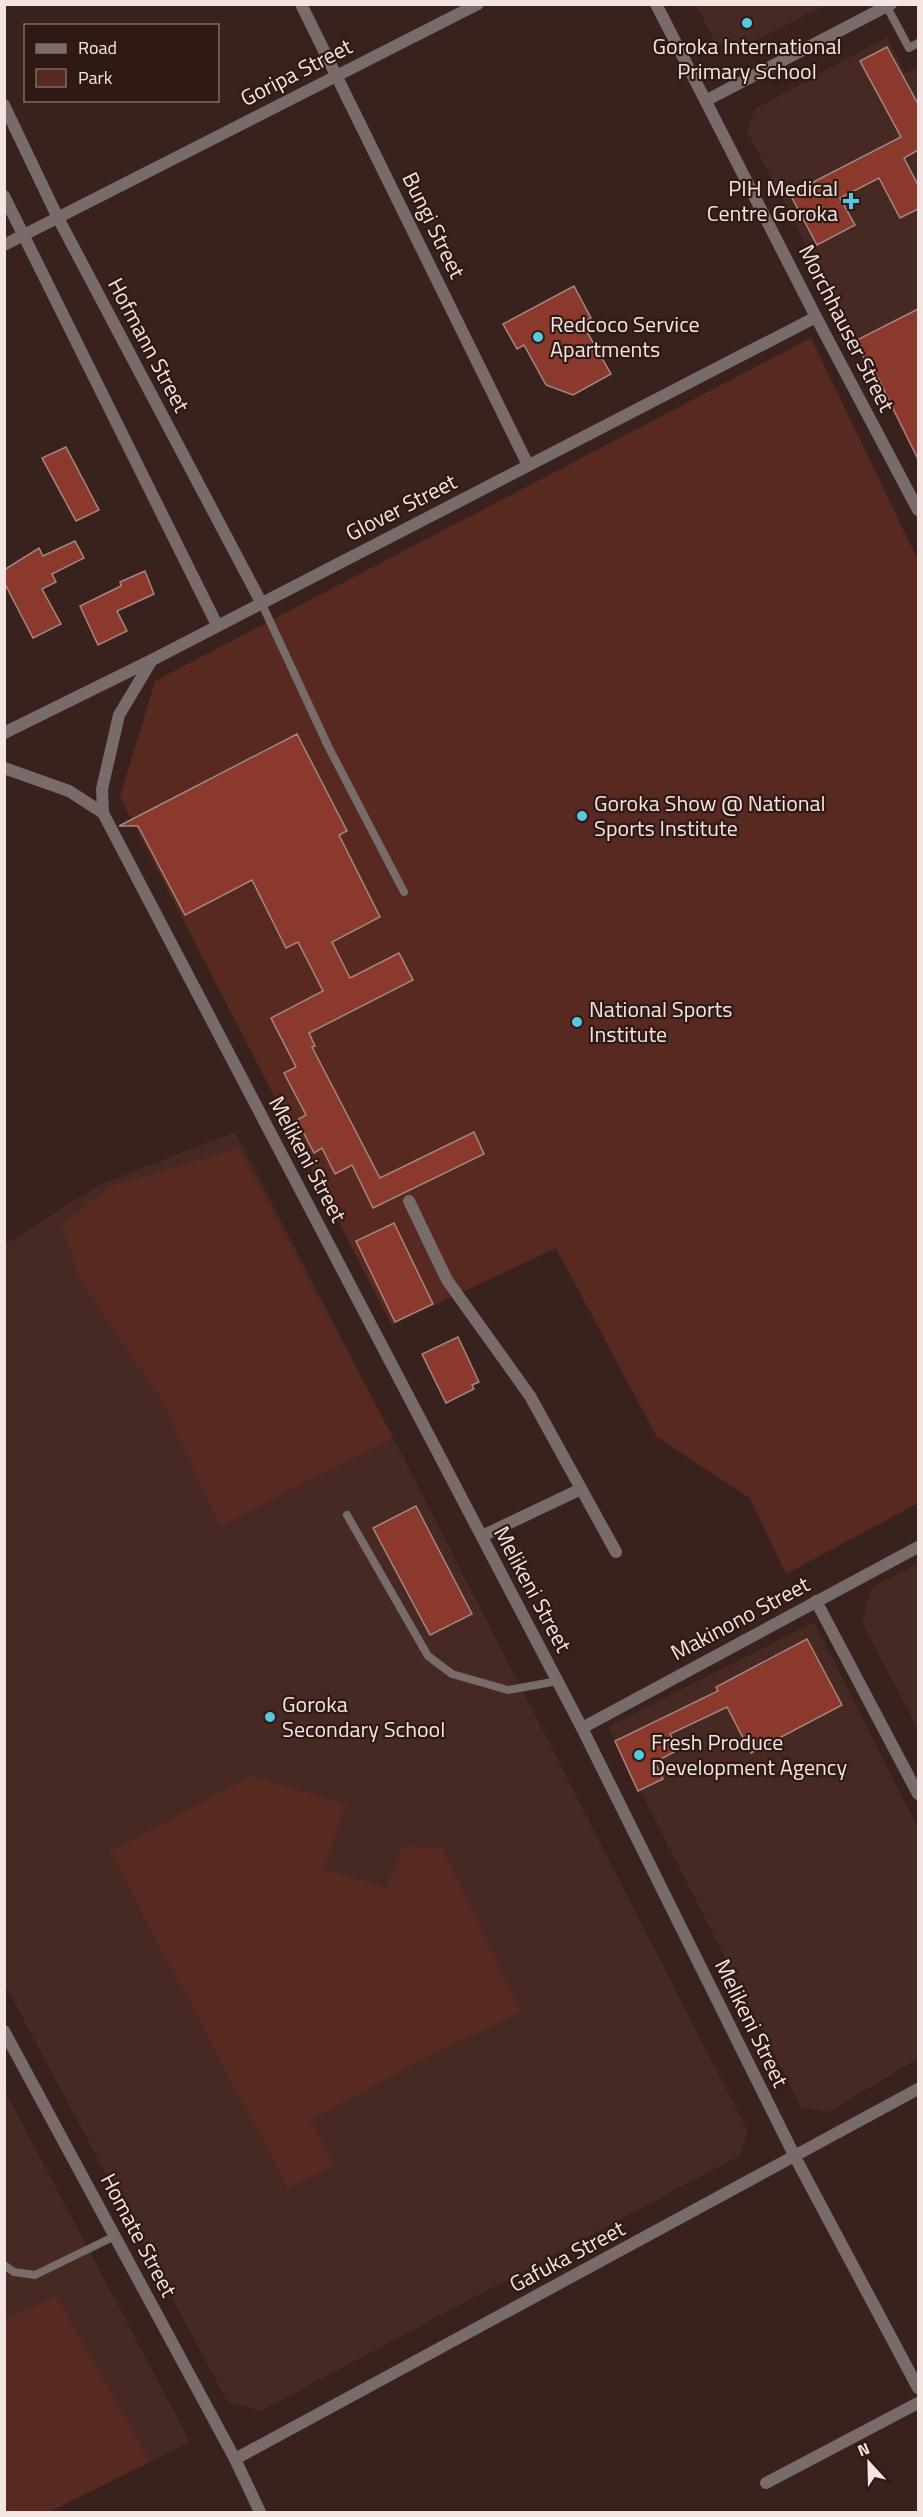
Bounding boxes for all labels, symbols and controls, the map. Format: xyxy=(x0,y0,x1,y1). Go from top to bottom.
marker: Goroka International Primary School xyxy=(740,16,754,30)
legend xyxy=(24,24,219,102)
street label: Goripa Street xyxy=(234,29,358,115)
place label: Goroka International Primary School xyxy=(652,29,842,88)
text: Road xyxy=(78,34,117,61)
text: Park xyxy=(78,64,113,91)
street label: Bungi Street xyxy=(394,166,475,284)
place label: PIH Medical Centre Goroka xyxy=(707,171,838,230)
marker: PIH Medical Centre Goroka xyxy=(842,192,860,210)
street label: Morchhauser Street xyxy=(790,238,904,418)
street label: Hofmann Street xyxy=(99,272,199,419)
place label: Redcoco Service Apartments xyxy=(550,307,700,366)
marker: Redcoco Service Apartments xyxy=(531,330,545,344)
street label: Glover Street xyxy=(340,464,463,550)
place label: Goroka Show @ National Sports Institute xyxy=(594,786,826,845)
marker: Goroka Show @ National Sports Institute xyxy=(575,809,589,823)
place label: National Sports Institute xyxy=(589,992,733,1051)
marker: National Sports Institute xyxy=(570,1015,584,1029)
street label: Melikeni Street xyxy=(260,1090,356,1229)
street label: Melikeni Street xyxy=(485,1520,581,1659)
street label: Makinono Street xyxy=(664,1567,816,1669)
place label: Goroka Secondary School xyxy=(282,1687,445,1746)
marker: Goroka Secondary School xyxy=(263,1710,277,1724)
place label: Fresh Produce Development Agency xyxy=(651,1725,847,1784)
marker: Fresh Produce Development Agency xyxy=(632,1748,646,1762)
street label: Melikeni Street xyxy=(706,1953,798,2093)
street label: Homate Street xyxy=(92,2167,186,2303)
street label: Gafuka Street xyxy=(503,2211,631,2301)
north arrow xyxy=(839,2433,899,2493)
text: N xyxy=(854,2436,873,2462)

